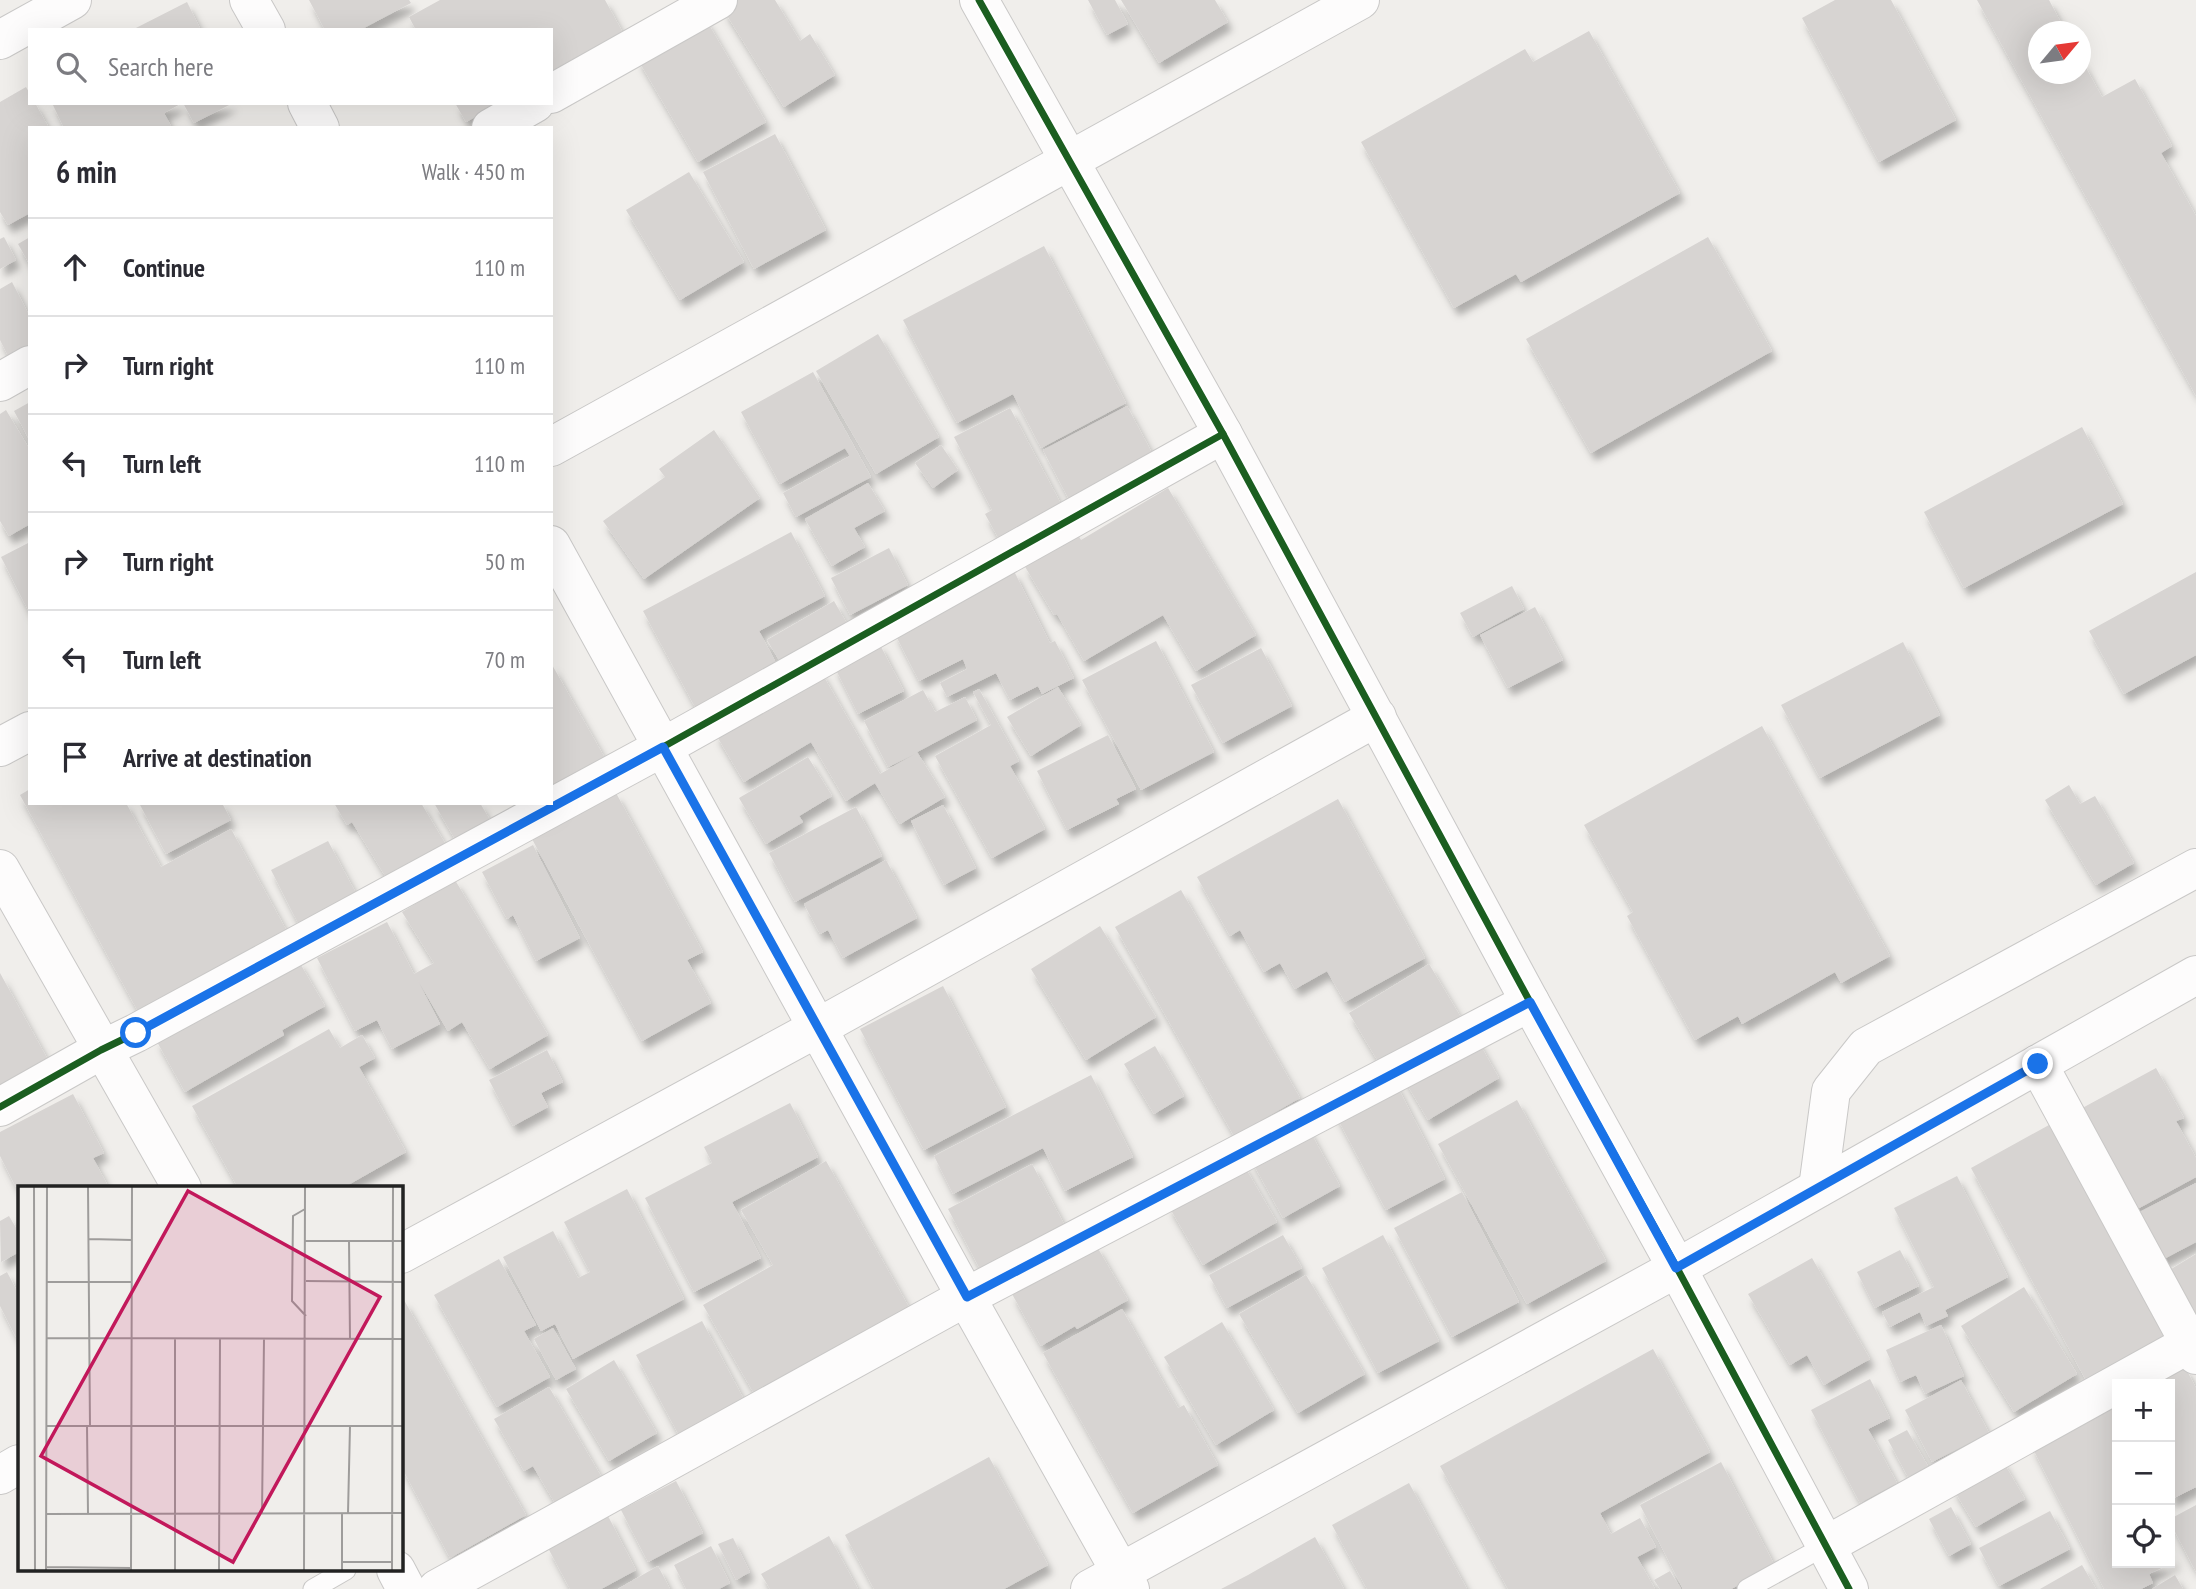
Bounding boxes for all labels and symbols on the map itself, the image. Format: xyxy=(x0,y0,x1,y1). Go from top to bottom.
north arrow xyxy=(2028,21,2091,84)
route start xyxy=(120,1017,151,1048)
route end xyxy=(2022,1048,2053,1079)
inset map xyxy=(18,1186,402,1572)

